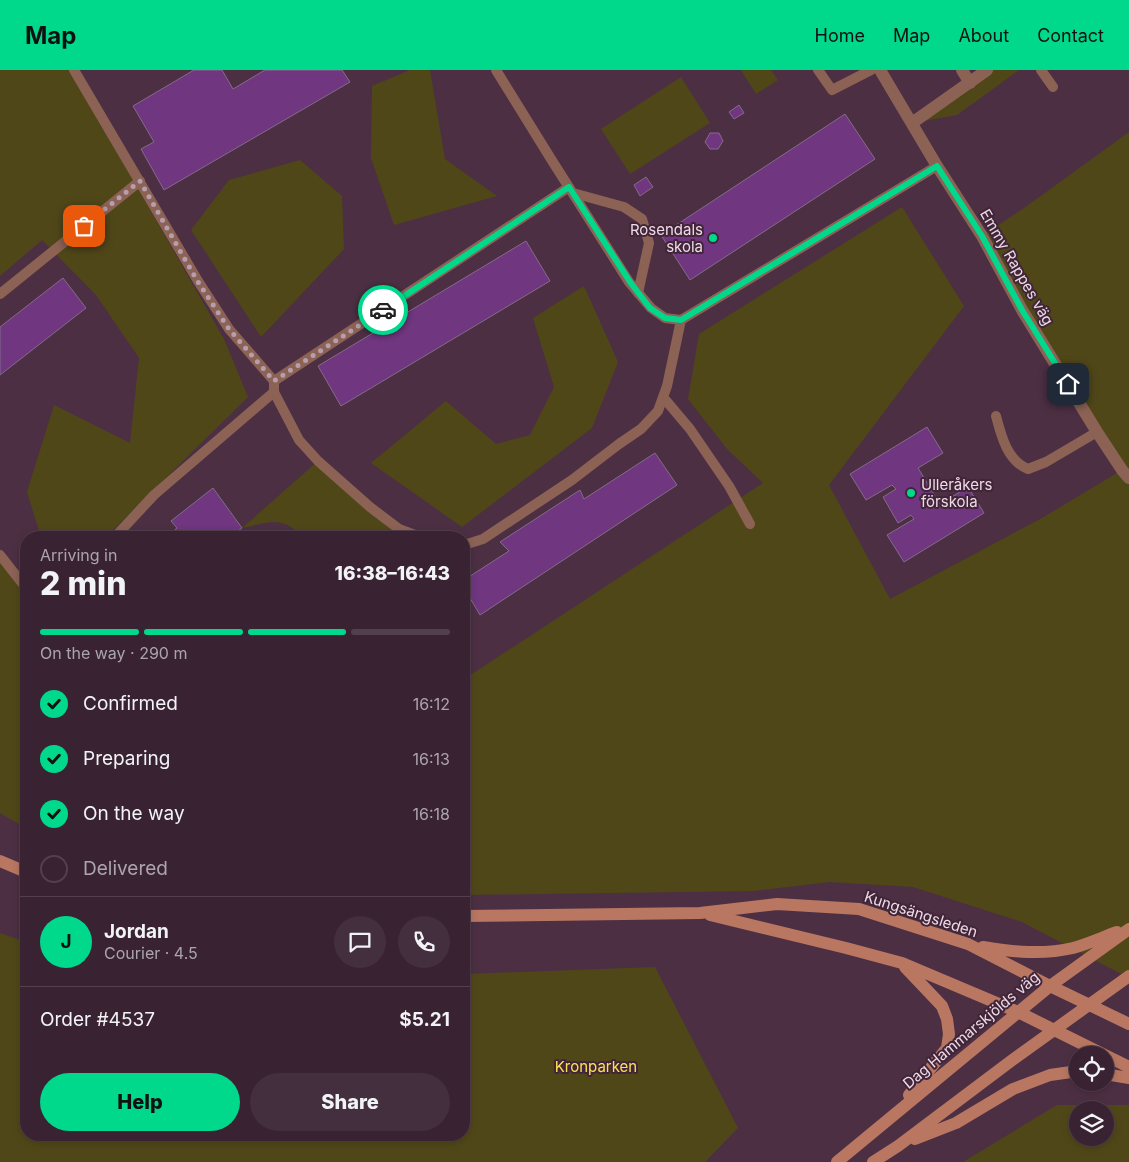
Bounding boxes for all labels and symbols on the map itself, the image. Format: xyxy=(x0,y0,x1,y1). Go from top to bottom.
pin xyxy=(63,205,105,247)
street label: Emmy Rappes väg xyxy=(976,206,1058,328)
place label: Rosendals skola xyxy=(630,220,703,256)
marker: Rosendals skola xyxy=(707,232,719,244)
courier xyxy=(358,285,408,335)
pin xyxy=(1047,363,1089,405)
place label: Ulleråkers förskola xyxy=(921,475,993,511)
marker: Ulleråkers förskola xyxy=(905,487,917,499)
street label: Kungsängsleden xyxy=(862,887,980,941)
street label: Dag Hammarskjölds väg xyxy=(899,967,1043,1093)
park label: Kronparken xyxy=(555,1057,637,1076)

